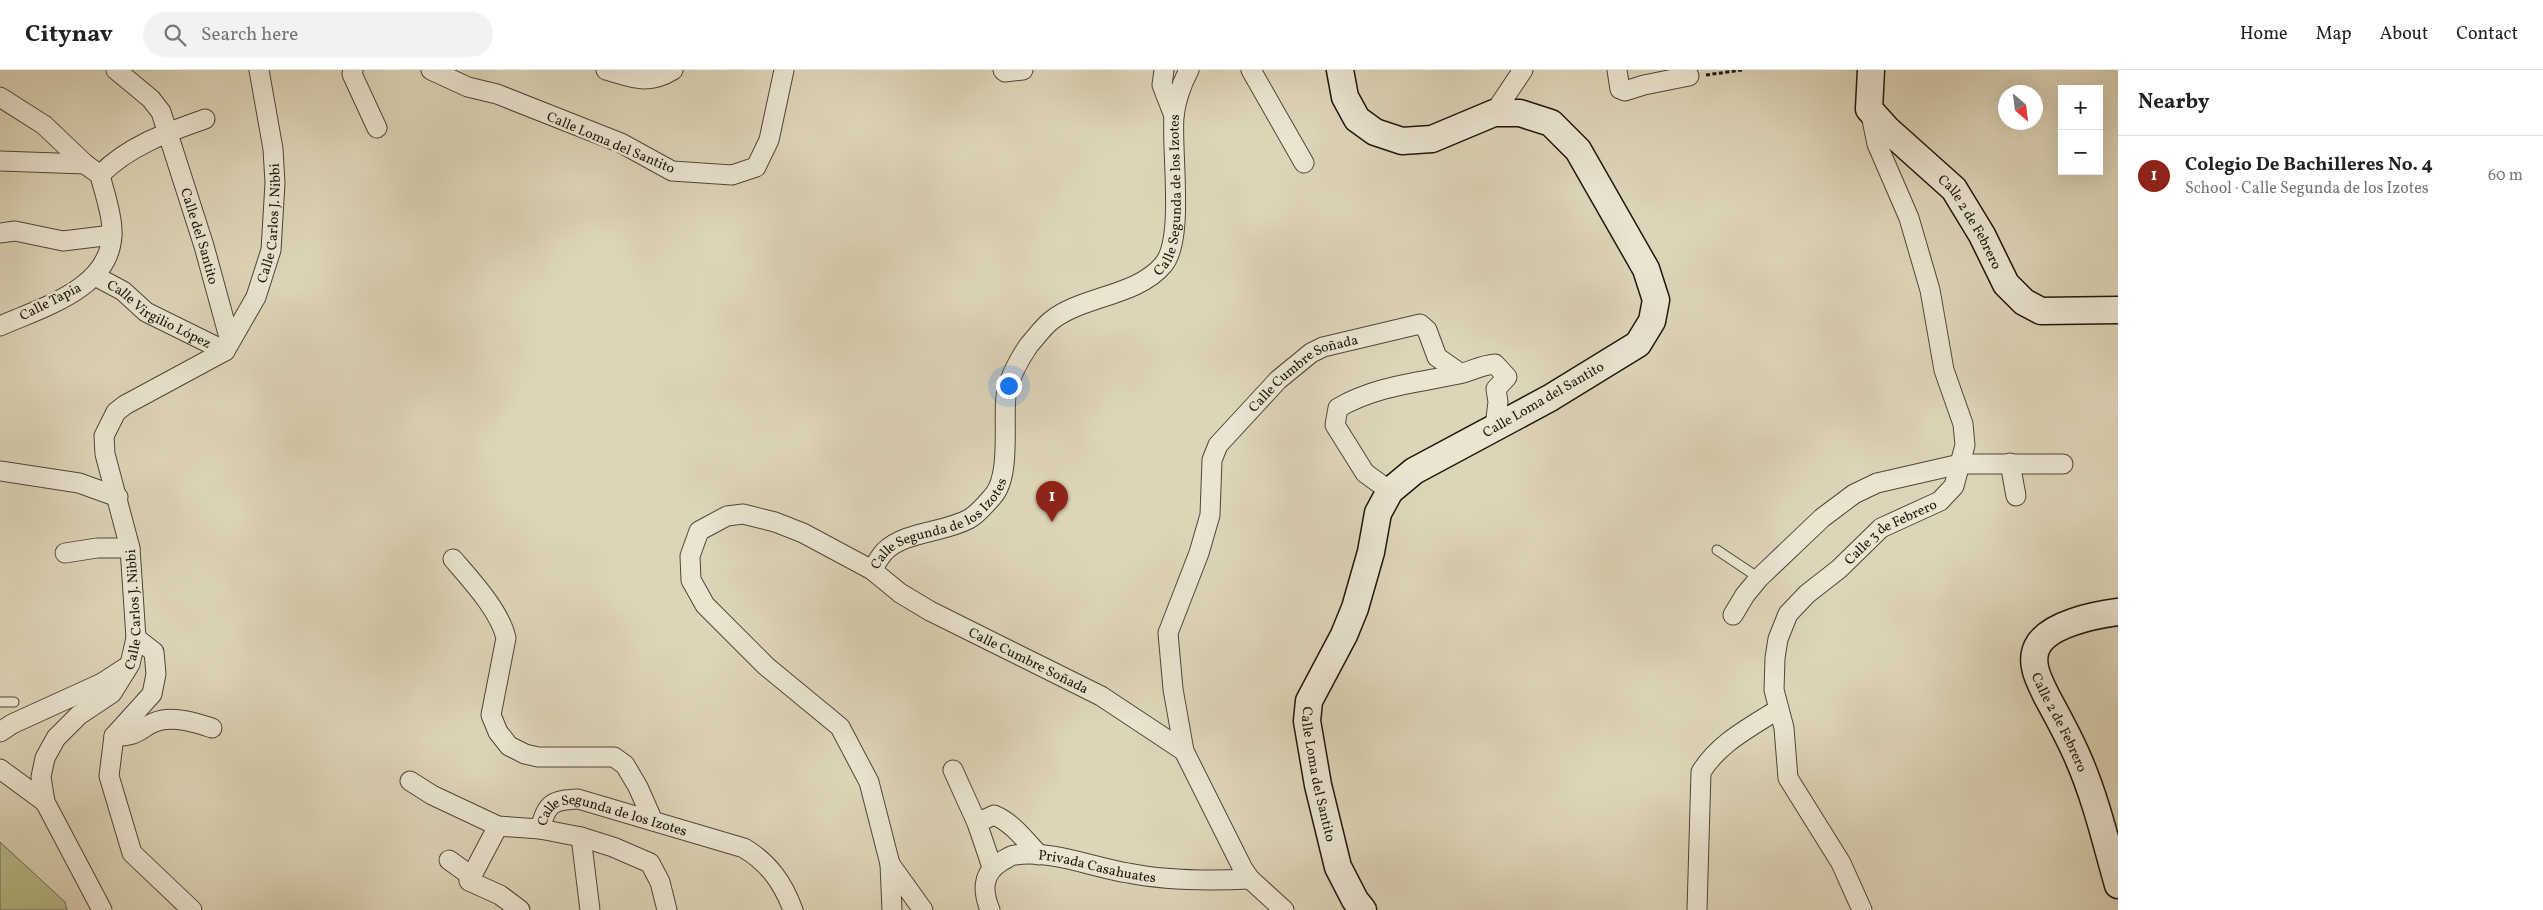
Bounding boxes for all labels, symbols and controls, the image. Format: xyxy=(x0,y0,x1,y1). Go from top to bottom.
search box xyxy=(143,12,493,57)
text: Citynav xyxy=(25,18,113,52)
icon: search xyxy=(161,21,189,49)
text: Search here xyxy=(201,22,298,48)
text: Home xyxy=(2240,22,2288,47)
text: Map xyxy=(2316,22,2352,47)
text: About xyxy=(2380,22,2428,47)
text: Contact xyxy=(2456,22,2518,47)
north arrow xyxy=(1998,85,2043,130)
map controls xyxy=(2058,85,2103,175)
button: + xyxy=(2058,85,2103,130)
text: Nearby xyxy=(2138,88,2209,117)
street label: Calle Loma del Santito xyxy=(544,108,677,179)
street label: Calle Segunda de los Izotes xyxy=(1150,114,1187,281)
button: − xyxy=(2058,130,2103,175)
text: Colegio De Bachilleres No. 4 xyxy=(2185,152,2433,178)
street label: Calle Carlos J. Nibbi xyxy=(253,163,286,286)
text: 1 xyxy=(2151,165,2157,187)
text: 60 m xyxy=(2488,165,2523,187)
street label: Calle 2 de Febrero xyxy=(1933,171,2005,273)
text: School · Calle Segunda de los Izotes xyxy=(2185,178,2429,200)
street label: Calle del Santito xyxy=(175,186,222,287)
street label: Calle Virgilio López xyxy=(103,276,214,354)
street label: Calle Tapia xyxy=(16,279,85,326)
street label: Calle Cumbre Soñada xyxy=(1245,331,1360,417)
street label: Calle Loma del Santito xyxy=(1480,358,1608,443)
your location xyxy=(996,373,1022,399)
street label: Calle Segunda de los Izotes xyxy=(867,476,1012,573)
pin: 1 xyxy=(1036,481,1068,522)
street label: Calle 3 de Febrero xyxy=(1841,496,1940,570)
street label: Calle Carlos J. Nibbi xyxy=(120,549,147,674)
street label: Calle Cumbre Soñada xyxy=(965,624,1091,699)
street label: Calle 2 de Febrero xyxy=(2026,670,2091,775)
street label: Calle Loma del Santito xyxy=(1296,705,1339,844)
text: Calle Segunda de los Izotes xyxy=(533,791,689,842)
street label: Calle Segunda de los Izotes xyxy=(536,820,700,842)
street label: Privada Casahuates xyxy=(1037,846,1157,888)

